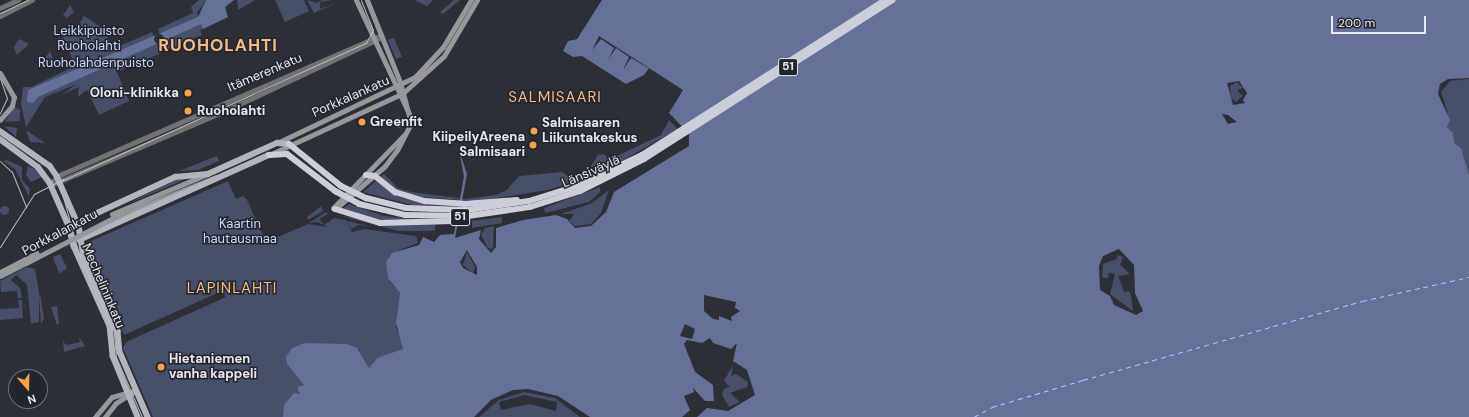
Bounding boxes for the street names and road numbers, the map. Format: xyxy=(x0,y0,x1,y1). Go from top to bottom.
street label: Itämerenkatu xyxy=(225,50,305,96)
road number: 51 xyxy=(778,57,798,77)
street label: Porkkalankatu xyxy=(310,73,392,121)
street label: Länsiväylä xyxy=(560,152,622,192)
street label: Porkkalankatu xyxy=(20,207,100,259)
road number: 51 xyxy=(450,207,470,227)
street label: Mechelininkatu xyxy=(78,241,128,331)

